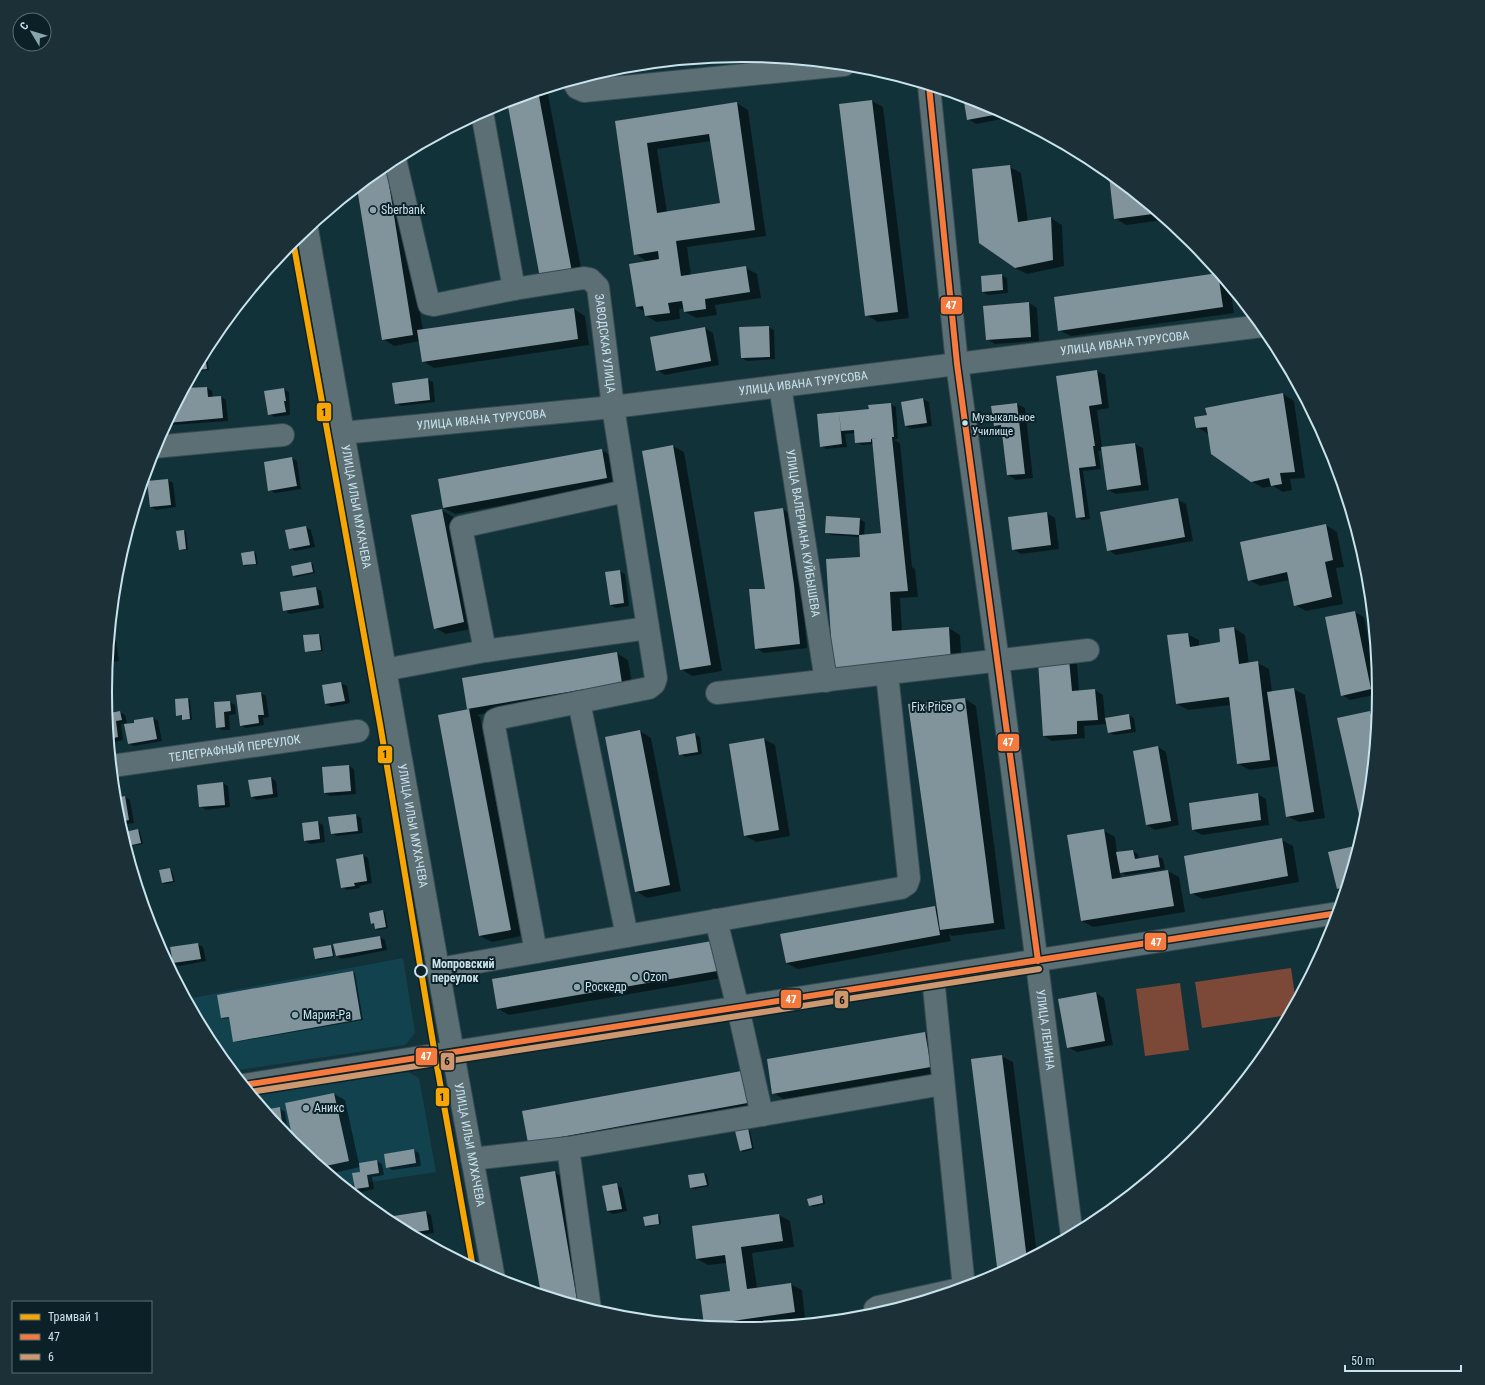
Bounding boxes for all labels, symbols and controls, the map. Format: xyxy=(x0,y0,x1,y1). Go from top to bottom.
north arrow xyxy=(12,12,52,52)
text: С xyxy=(17,20,32,33)
place label: Sberbank xyxy=(381,203,426,217)
marker: Sberbank xyxy=(368,205,378,215)
street label: ЗАВОДСКАЯ УЛИЦА xyxy=(592,293,618,394)
line badge: 47 xyxy=(940,296,963,315)
text: 47 xyxy=(945,299,957,312)
street label: УЛИЦА ИВАНА ТУРУСОВА xyxy=(1059,328,1190,358)
street label: УЛИЦА ИВАНА ТУРУСОВА xyxy=(738,368,869,398)
line badge: 1 xyxy=(316,402,332,422)
text: 1 xyxy=(321,406,327,419)
street label: УЛИЦА ИВАНА ТУРУСОВА xyxy=(416,406,547,433)
place label: Музыкальное Училище xyxy=(972,411,1035,438)
marker: Музыкальное Училище xyxy=(960,418,970,428)
street label: УЛИЦА ИЛЬИ МУХАЧЕВА xyxy=(338,443,374,570)
street label: УЛИЦА ВАЛЕРИАНА КУЙБЫШЕВА xyxy=(783,448,823,618)
place label: Fix Price xyxy=(911,700,952,714)
marker: Fix Price xyxy=(955,702,965,712)
street label: ТЕЛЕГРАФНЫЙ ПЕРЕУЛОК xyxy=(168,732,302,765)
line badge: 47 xyxy=(997,733,1020,752)
text: 47 xyxy=(1002,736,1014,749)
line badge: 1 xyxy=(377,745,393,764)
text: 1 xyxy=(382,748,388,761)
street label: УЛИЦА ИЛЬИ МУХАЧЕВА xyxy=(395,763,431,889)
line badge: 47 xyxy=(1144,932,1167,951)
text: 47 xyxy=(1150,936,1162,949)
place label: Мопровский переулок xyxy=(432,957,495,985)
marker: Мопровский переулок xyxy=(414,964,428,978)
place label: Ozon xyxy=(643,970,667,984)
marker: Ozon xyxy=(630,972,640,982)
place label: Роскедр xyxy=(585,980,627,994)
marker: Роскедр xyxy=(572,982,582,992)
line badge: 47 xyxy=(780,989,802,1009)
street label: УЛИЦА ЛЕНИНА xyxy=(1033,989,1058,1071)
line badge: 6 xyxy=(834,990,849,1009)
text: 47 xyxy=(785,993,797,1006)
text: 6 xyxy=(839,994,845,1007)
place label: Мария-Ра xyxy=(303,1008,351,1022)
marker: Мария-Ра xyxy=(290,1010,300,1020)
line badge: 47 xyxy=(415,1047,438,1066)
text: 47 xyxy=(420,1050,432,1063)
line badge: 6 xyxy=(440,1052,455,1071)
text: 6 xyxy=(444,1055,450,1068)
street label: УЛИЦА ИЛЬИ МУХАЧЕВА xyxy=(452,1081,488,1208)
line badge: 1 xyxy=(435,1087,450,1107)
text: 1 xyxy=(439,1091,445,1104)
place label: Аникс xyxy=(314,1101,345,1115)
marker: Аникс xyxy=(301,1103,311,1113)
legend xyxy=(12,1301,152,1373)
text: Трамвай 1 xyxy=(48,1310,100,1324)
text: 47 xyxy=(48,1330,60,1344)
scale bar xyxy=(1345,1347,1461,1373)
text: 6 xyxy=(48,1350,54,1364)
text: 50 m xyxy=(1351,1354,1375,1368)

